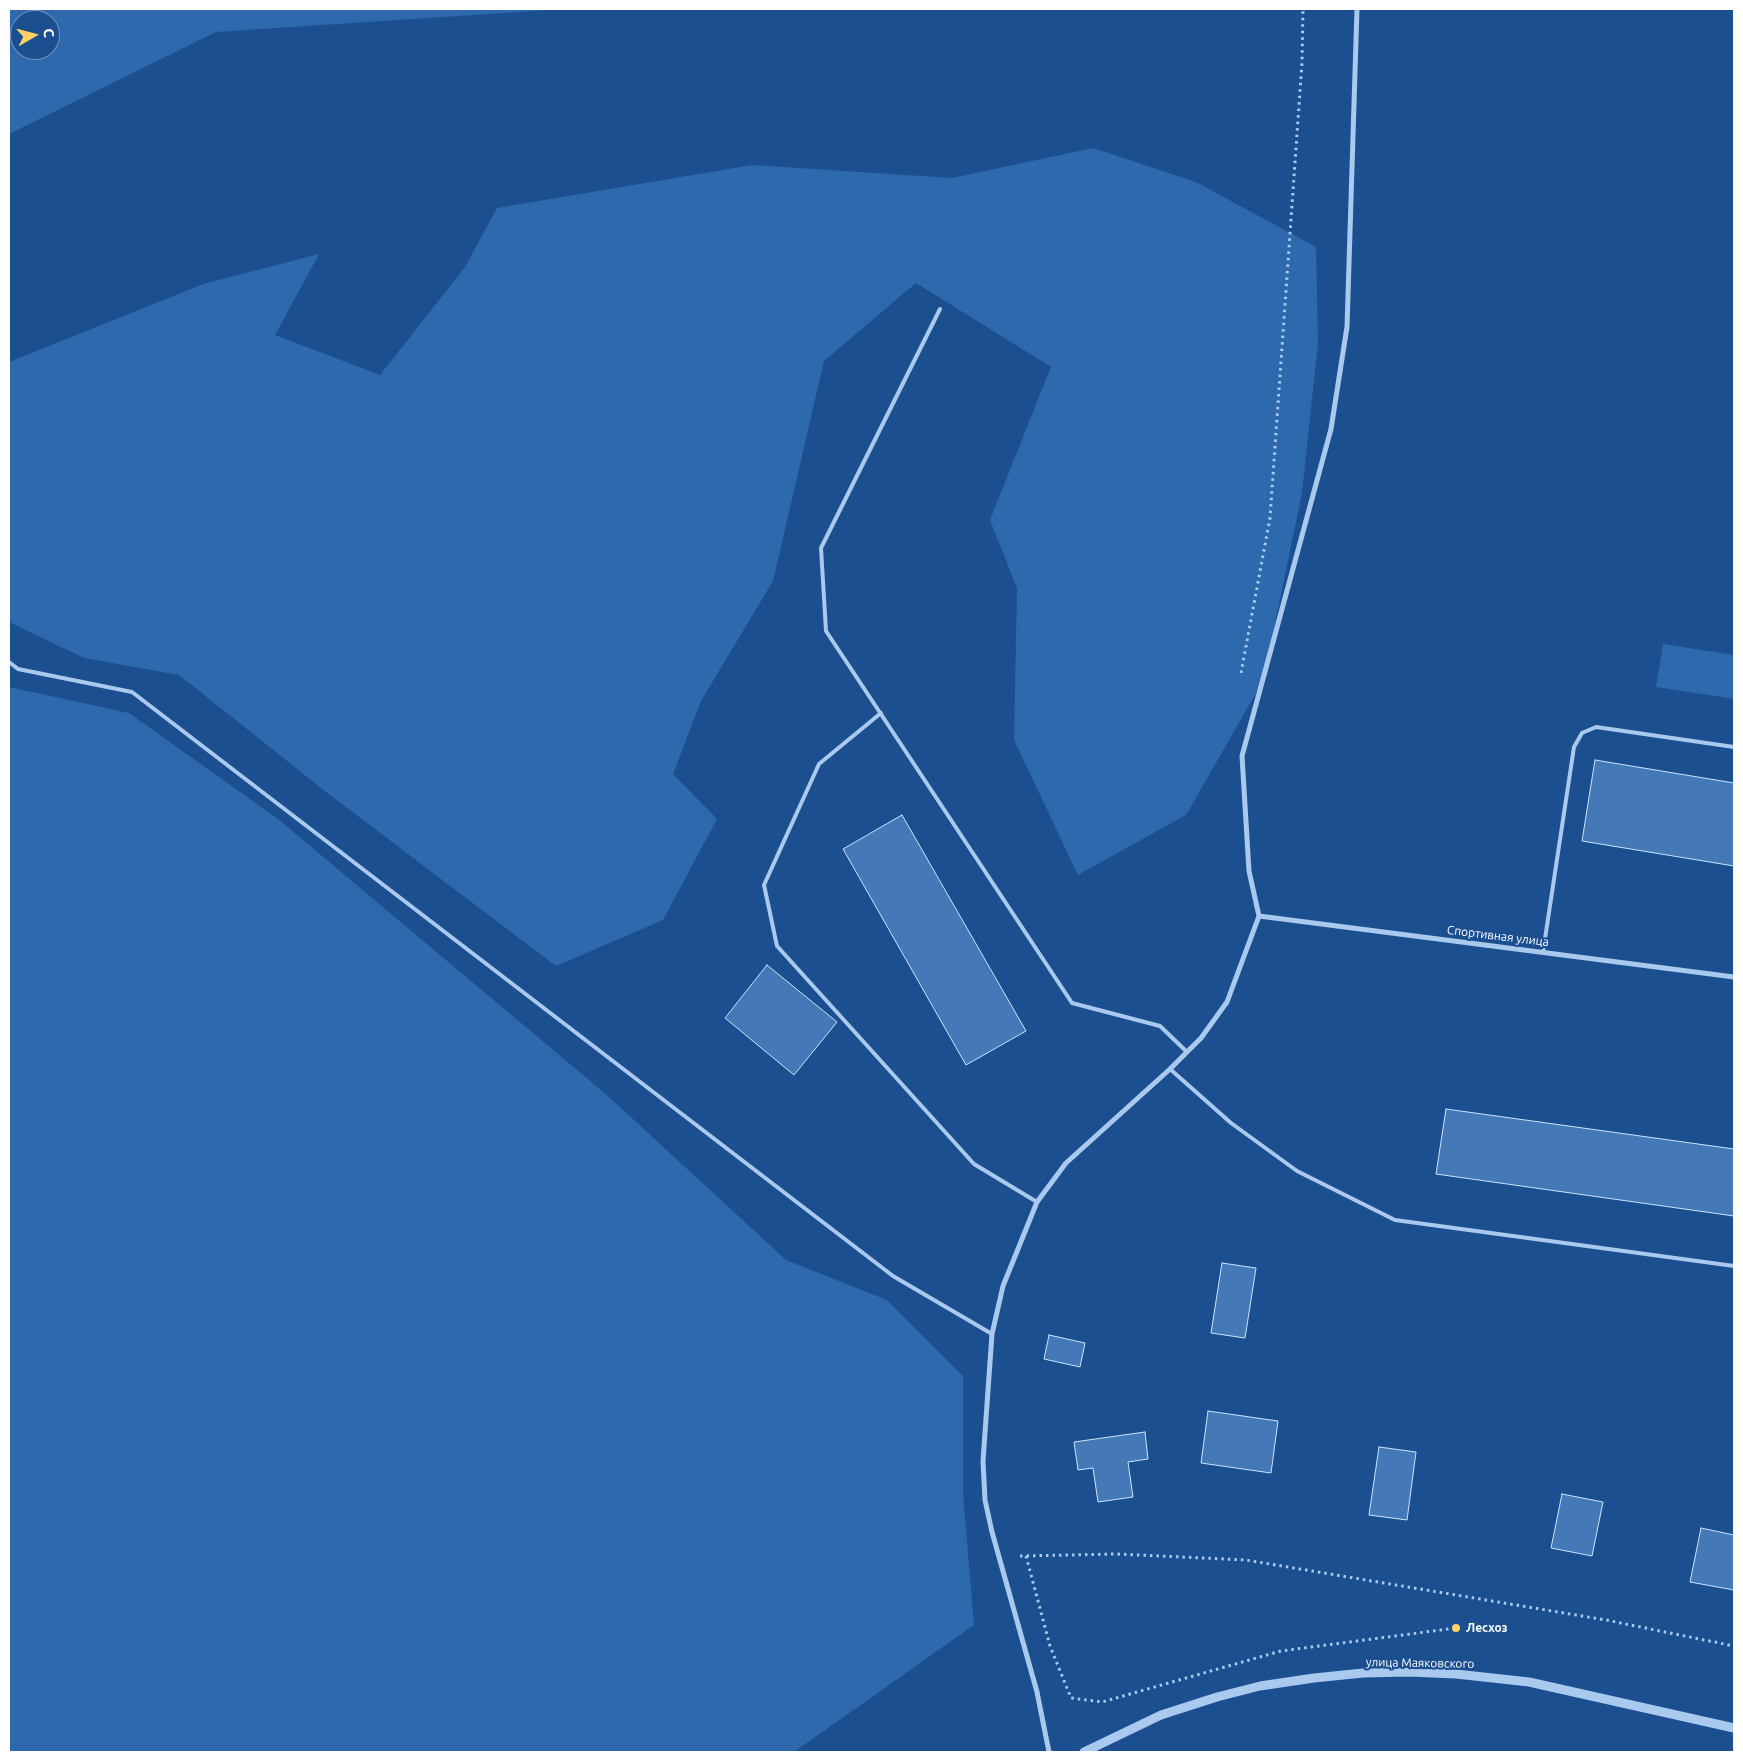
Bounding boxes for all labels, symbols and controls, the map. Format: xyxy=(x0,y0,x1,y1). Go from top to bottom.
north arrow xyxy=(10,10,60,60)
text: С xyxy=(40,27,57,39)
street label: Спортивная улица xyxy=(1446,923,1550,949)
place label: Лесхоз xyxy=(1466,1621,1507,1635)
marker: Лесхоз xyxy=(1450,1622,1462,1634)
street label: улица Маяковского xyxy=(1366,1655,1474,1671)

